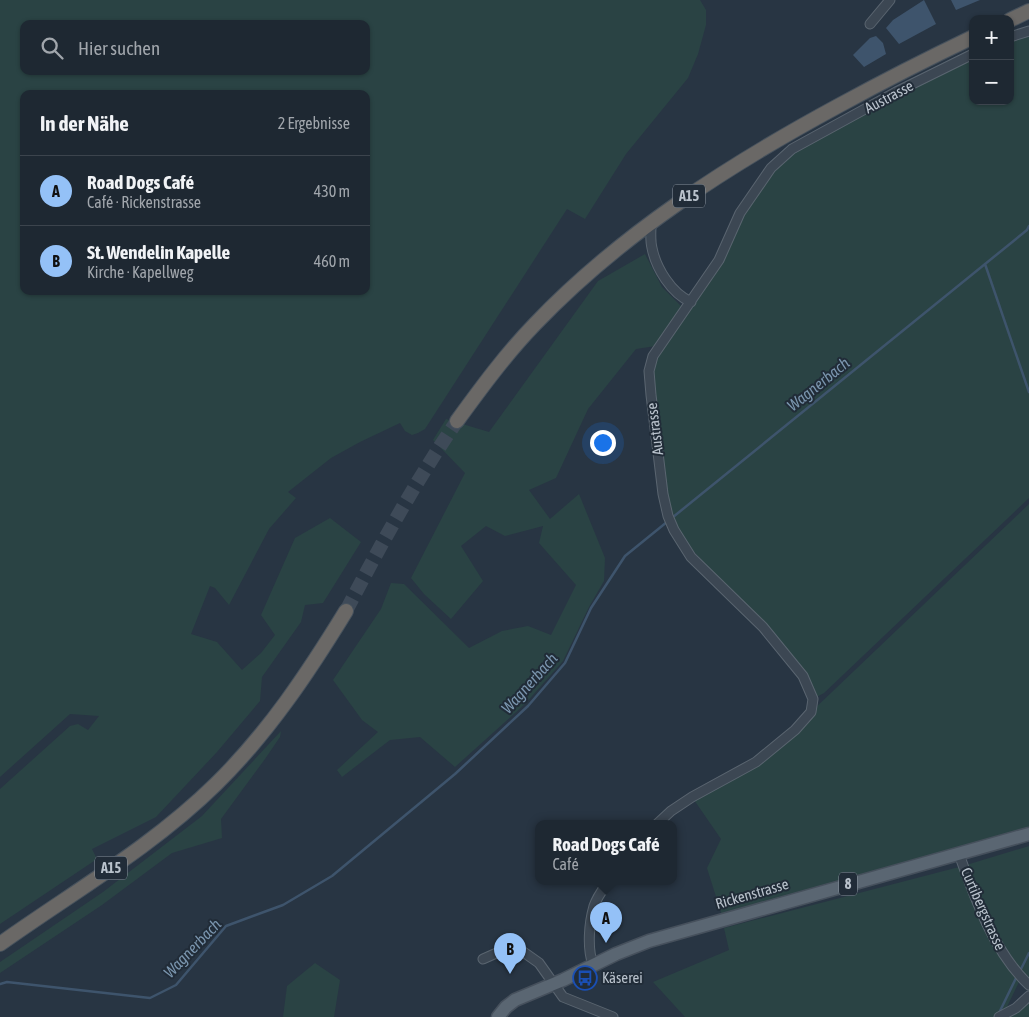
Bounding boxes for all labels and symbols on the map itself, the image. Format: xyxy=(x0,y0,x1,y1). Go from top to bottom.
street label: Austrasse xyxy=(862,77,916,116)
road number: A15 xyxy=(673,185,705,208)
water label: Wagnerbach xyxy=(783,353,853,415)
street label: Austrasse xyxy=(643,402,666,456)
your location xyxy=(590,430,616,456)
water label: Wagnerbach xyxy=(497,649,562,717)
road number: A15 xyxy=(95,856,127,880)
street label: Curtibergstrasse xyxy=(958,865,1009,953)
road number: 8 xyxy=(839,872,857,896)
street label: Rickenstrasse xyxy=(713,875,790,912)
pin: A xyxy=(590,902,622,943)
water label: Wagnerbach xyxy=(160,915,225,982)
pin: B xyxy=(494,933,526,974)
bus stop icon: Käserei xyxy=(572,965,598,991)
place label: Käserei xyxy=(602,969,643,986)

